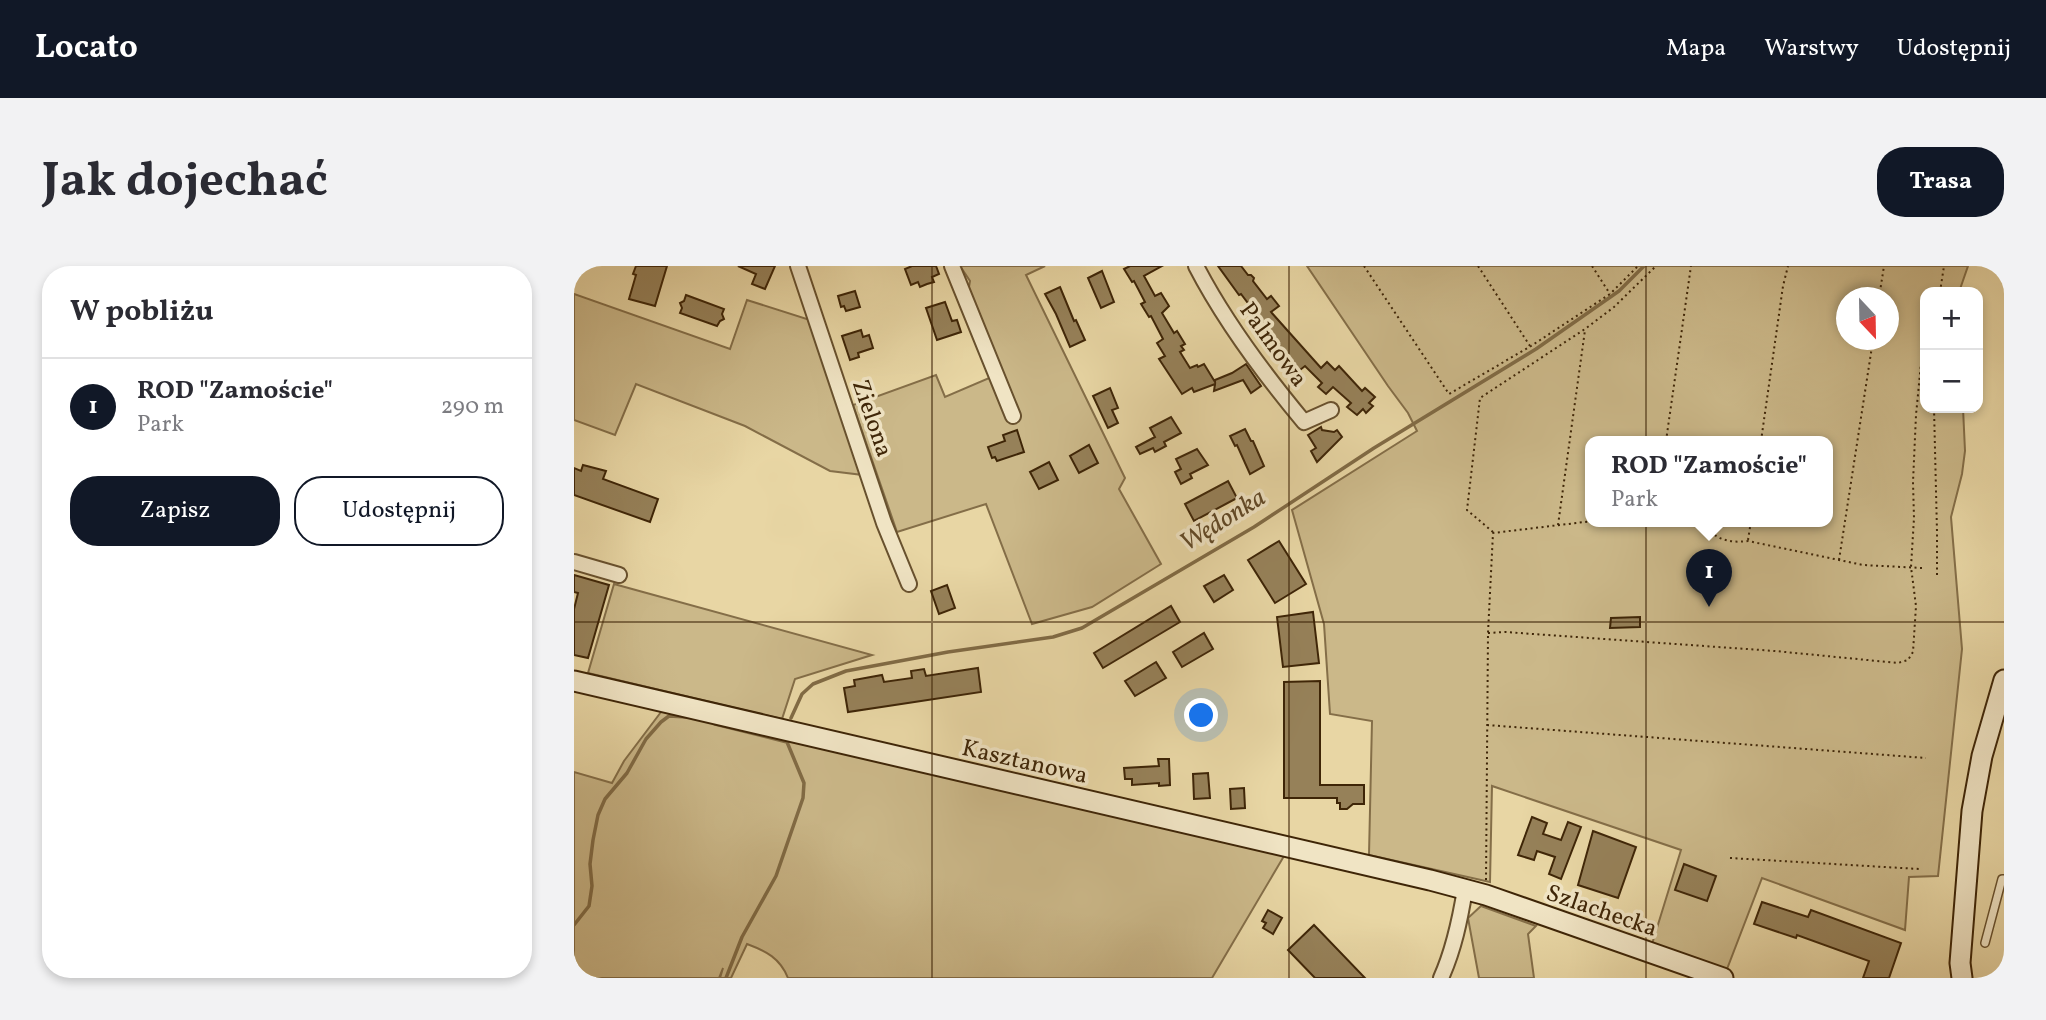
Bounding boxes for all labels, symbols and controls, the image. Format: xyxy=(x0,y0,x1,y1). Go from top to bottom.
text: Locato xyxy=(35,26,138,72)
text: Mapa xyxy=(1666,32,1726,66)
text: Warstwy xyxy=(1764,32,1859,66)
text: Udostępnij xyxy=(1897,32,2011,66)
button: Trasa xyxy=(1877,147,2004,217)
text: Jak dojechać xyxy=(42,148,328,217)
north arrow xyxy=(1836,287,1899,350)
map controls xyxy=(1920,287,1983,413)
button: + xyxy=(1920,287,1983,350)
text: W pobliżu xyxy=(70,291,213,333)
street label: Palmowa xyxy=(1230,296,1315,395)
button: − xyxy=(1920,350,1983,413)
text: ROD "Zamoście" xyxy=(137,373,333,409)
street label: Zielona xyxy=(842,375,900,462)
text: 1 xyxy=(88,391,98,423)
text: 290 m xyxy=(441,391,504,423)
text: Park xyxy=(137,409,184,441)
popup xyxy=(1585,436,1833,527)
text: ROD "Zamoście" xyxy=(1611,448,1807,484)
button: Zapisz xyxy=(70,476,280,546)
button: Udostępnij xyxy=(294,476,504,546)
water label: Wędonka xyxy=(1173,480,1273,561)
text: Park xyxy=(1611,484,1658,516)
pin: 1 xyxy=(1686,549,1732,607)
your location xyxy=(1184,698,1218,732)
street label: Kasztanowa xyxy=(958,732,1091,794)
street label: Szlachecka xyxy=(1541,877,1661,947)

